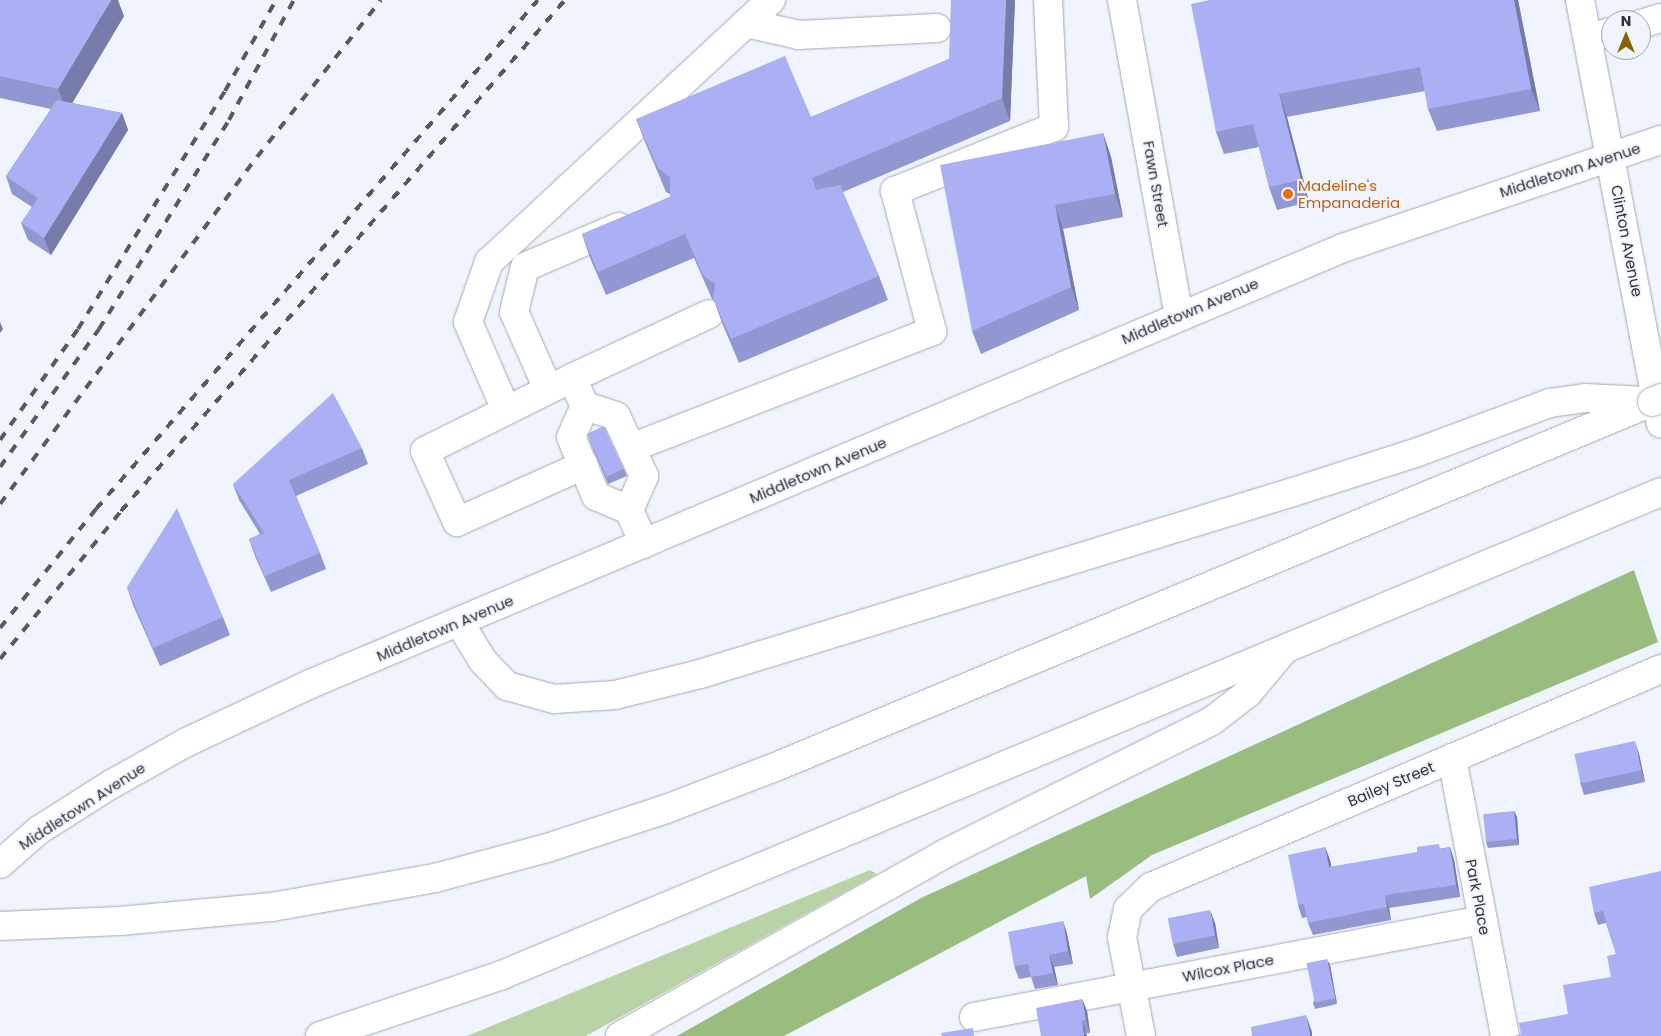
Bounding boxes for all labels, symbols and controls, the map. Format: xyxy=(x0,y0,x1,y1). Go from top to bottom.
north arrow xyxy=(1601,10,1651,60)
text: N xyxy=(1621,11,1631,31)
street label: Fawn Street xyxy=(1140,139,1172,229)
street label: Middletown Avenue xyxy=(1497,139,1643,201)
place label: Madeline's Empanaderia xyxy=(1298,176,1400,211)
street label: Clinton Avenue xyxy=(1607,184,1647,298)
marker: Madeline's Empanaderia xyxy=(1282,188,1294,200)
street label: Middletown Avenue xyxy=(1119,274,1261,348)
street label: Middletown Avenue xyxy=(747,433,889,507)
street label: Middletown Avenue xyxy=(374,591,516,665)
street label: Middletown Avenue xyxy=(15,758,149,854)
street label: Bailey Street xyxy=(1345,758,1437,810)
street label: Park Place xyxy=(1462,857,1494,937)
street label: Wilcox Place xyxy=(1181,950,1275,986)

